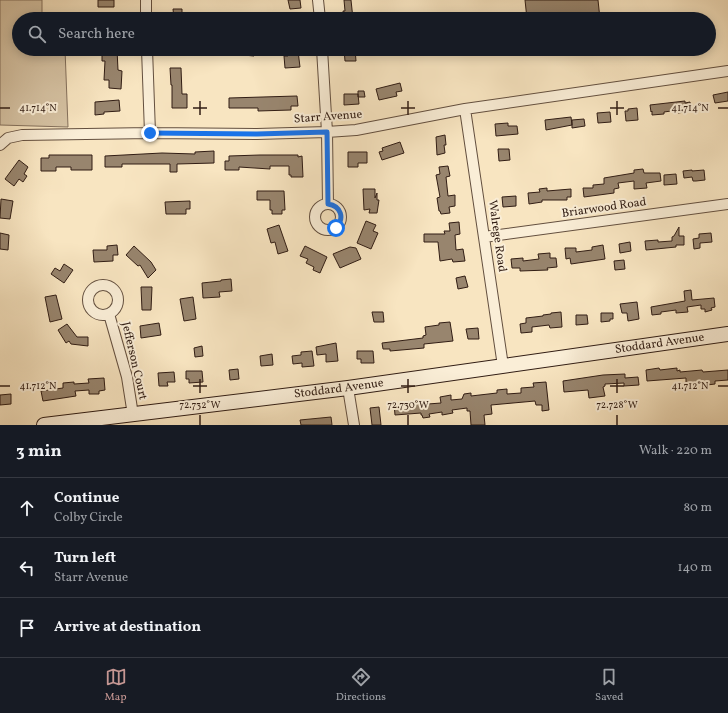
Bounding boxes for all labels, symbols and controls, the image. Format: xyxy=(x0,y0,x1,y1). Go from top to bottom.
search box xyxy=(12,12,716,56)
icon: search xyxy=(26,23,48,45)
text: Search here xyxy=(58,24,135,45)
text: 41.714°N xyxy=(19,101,57,115)
text: 41.714°N xyxy=(671,101,709,115)
street label: Starr Avenue xyxy=(293,107,363,127)
route end xyxy=(141,124,159,142)
street label: Briarwood Road xyxy=(561,194,648,222)
street label: Walrege Road xyxy=(484,199,510,273)
route start xyxy=(327,219,345,237)
street label: Jefferson Court xyxy=(117,320,151,402)
street label: Stoddard Avenue xyxy=(614,329,706,358)
street label: Stoddard Avenue xyxy=(293,375,385,403)
text: 41.712°N xyxy=(19,379,57,393)
text: 41.712°N xyxy=(671,379,709,393)
text: 72.732°W xyxy=(179,398,221,412)
text: 72.730°W xyxy=(387,398,429,412)
text: 72.728°W xyxy=(596,398,638,412)
text: 3 min xyxy=(16,440,62,463)
text: Walk · 220 m xyxy=(639,442,712,460)
text: Continue xyxy=(54,488,119,509)
icon: ahead xyxy=(16,497,38,519)
text: 80 m xyxy=(683,499,712,517)
text: Colby Circle xyxy=(54,509,123,527)
text: Turn left xyxy=(54,548,116,569)
icon: left xyxy=(16,557,38,579)
text: 140 m xyxy=(678,559,712,577)
text: Starr Avenue xyxy=(54,569,128,587)
icon: arrive xyxy=(16,617,38,639)
text: Arrive at destination xyxy=(54,617,201,638)
tab: Map xyxy=(105,666,127,705)
tab: Directions xyxy=(336,666,386,705)
tab: Saved xyxy=(595,666,623,705)

